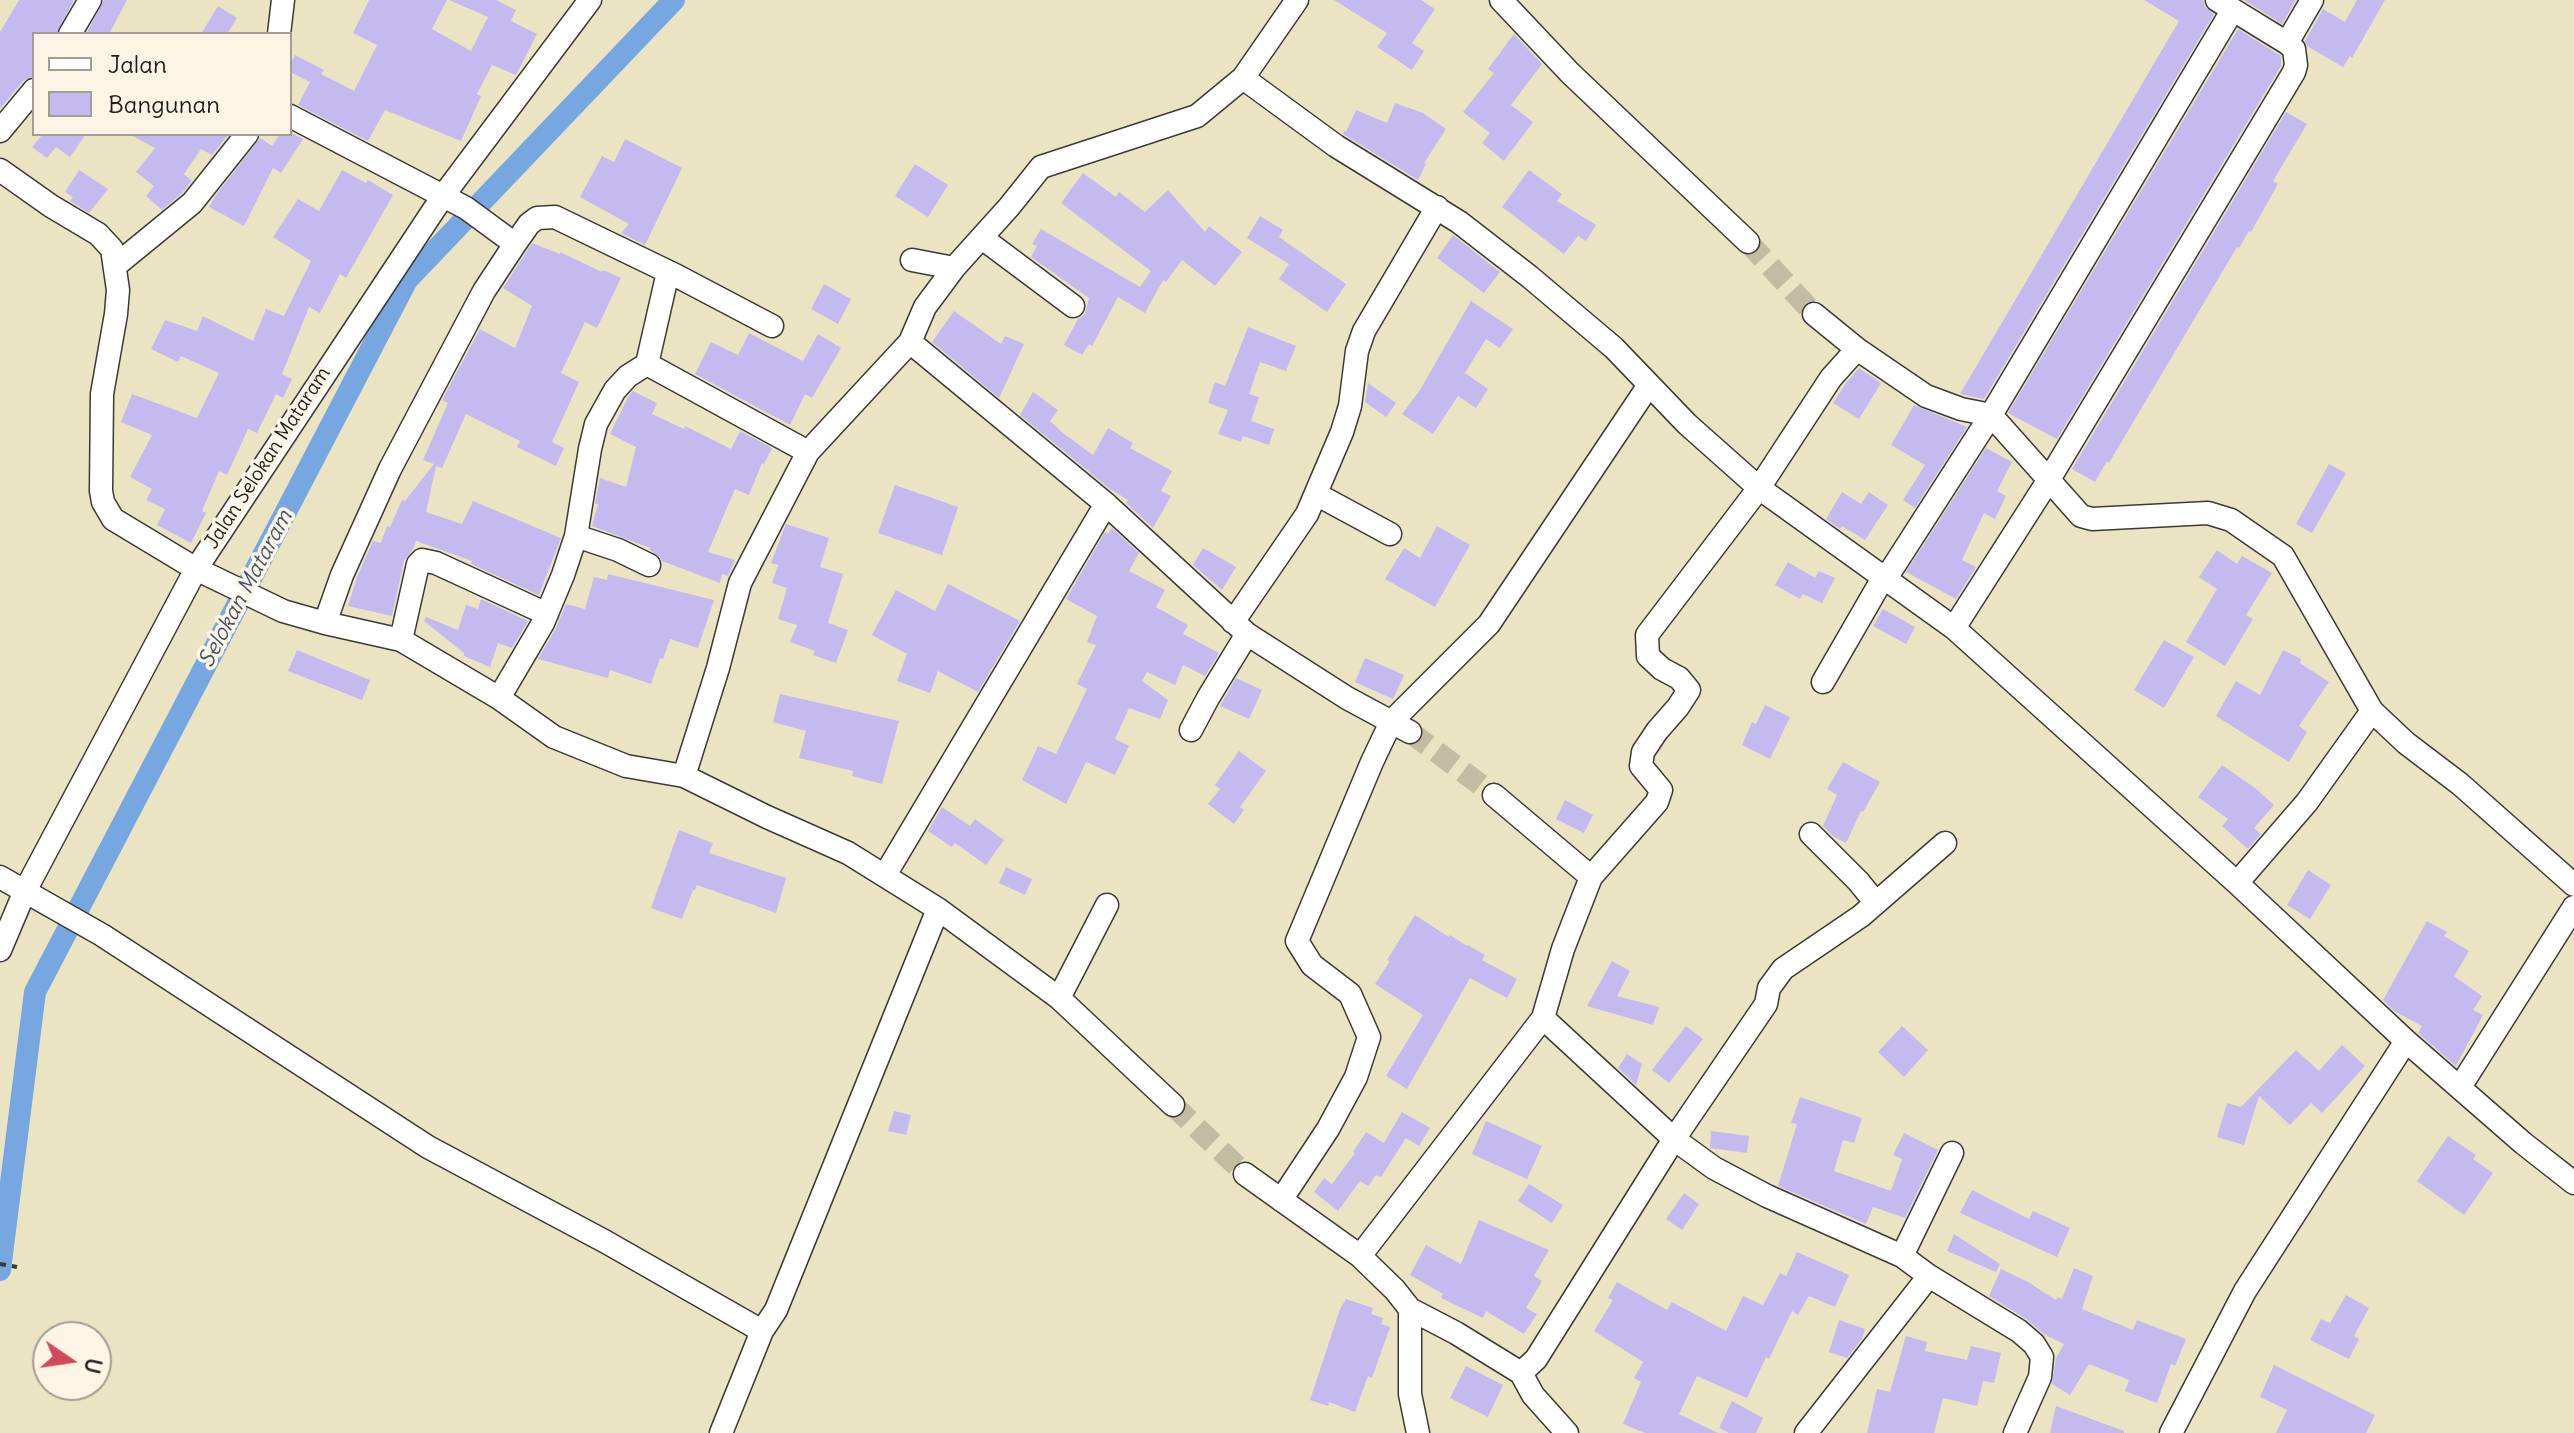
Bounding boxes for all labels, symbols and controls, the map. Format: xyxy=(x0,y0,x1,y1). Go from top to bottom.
legend xyxy=(32,32,292,136)
text: Jalan xyxy=(108,49,167,79)
text: Bangunan xyxy=(108,89,220,119)
street label: Jalan Selokan Mataram xyxy=(200,363,336,553)
water label: Selokan Mataram xyxy=(194,506,298,672)
north arrow xyxy=(32,1321,112,1401)
text: U xyxy=(78,1355,109,1376)

